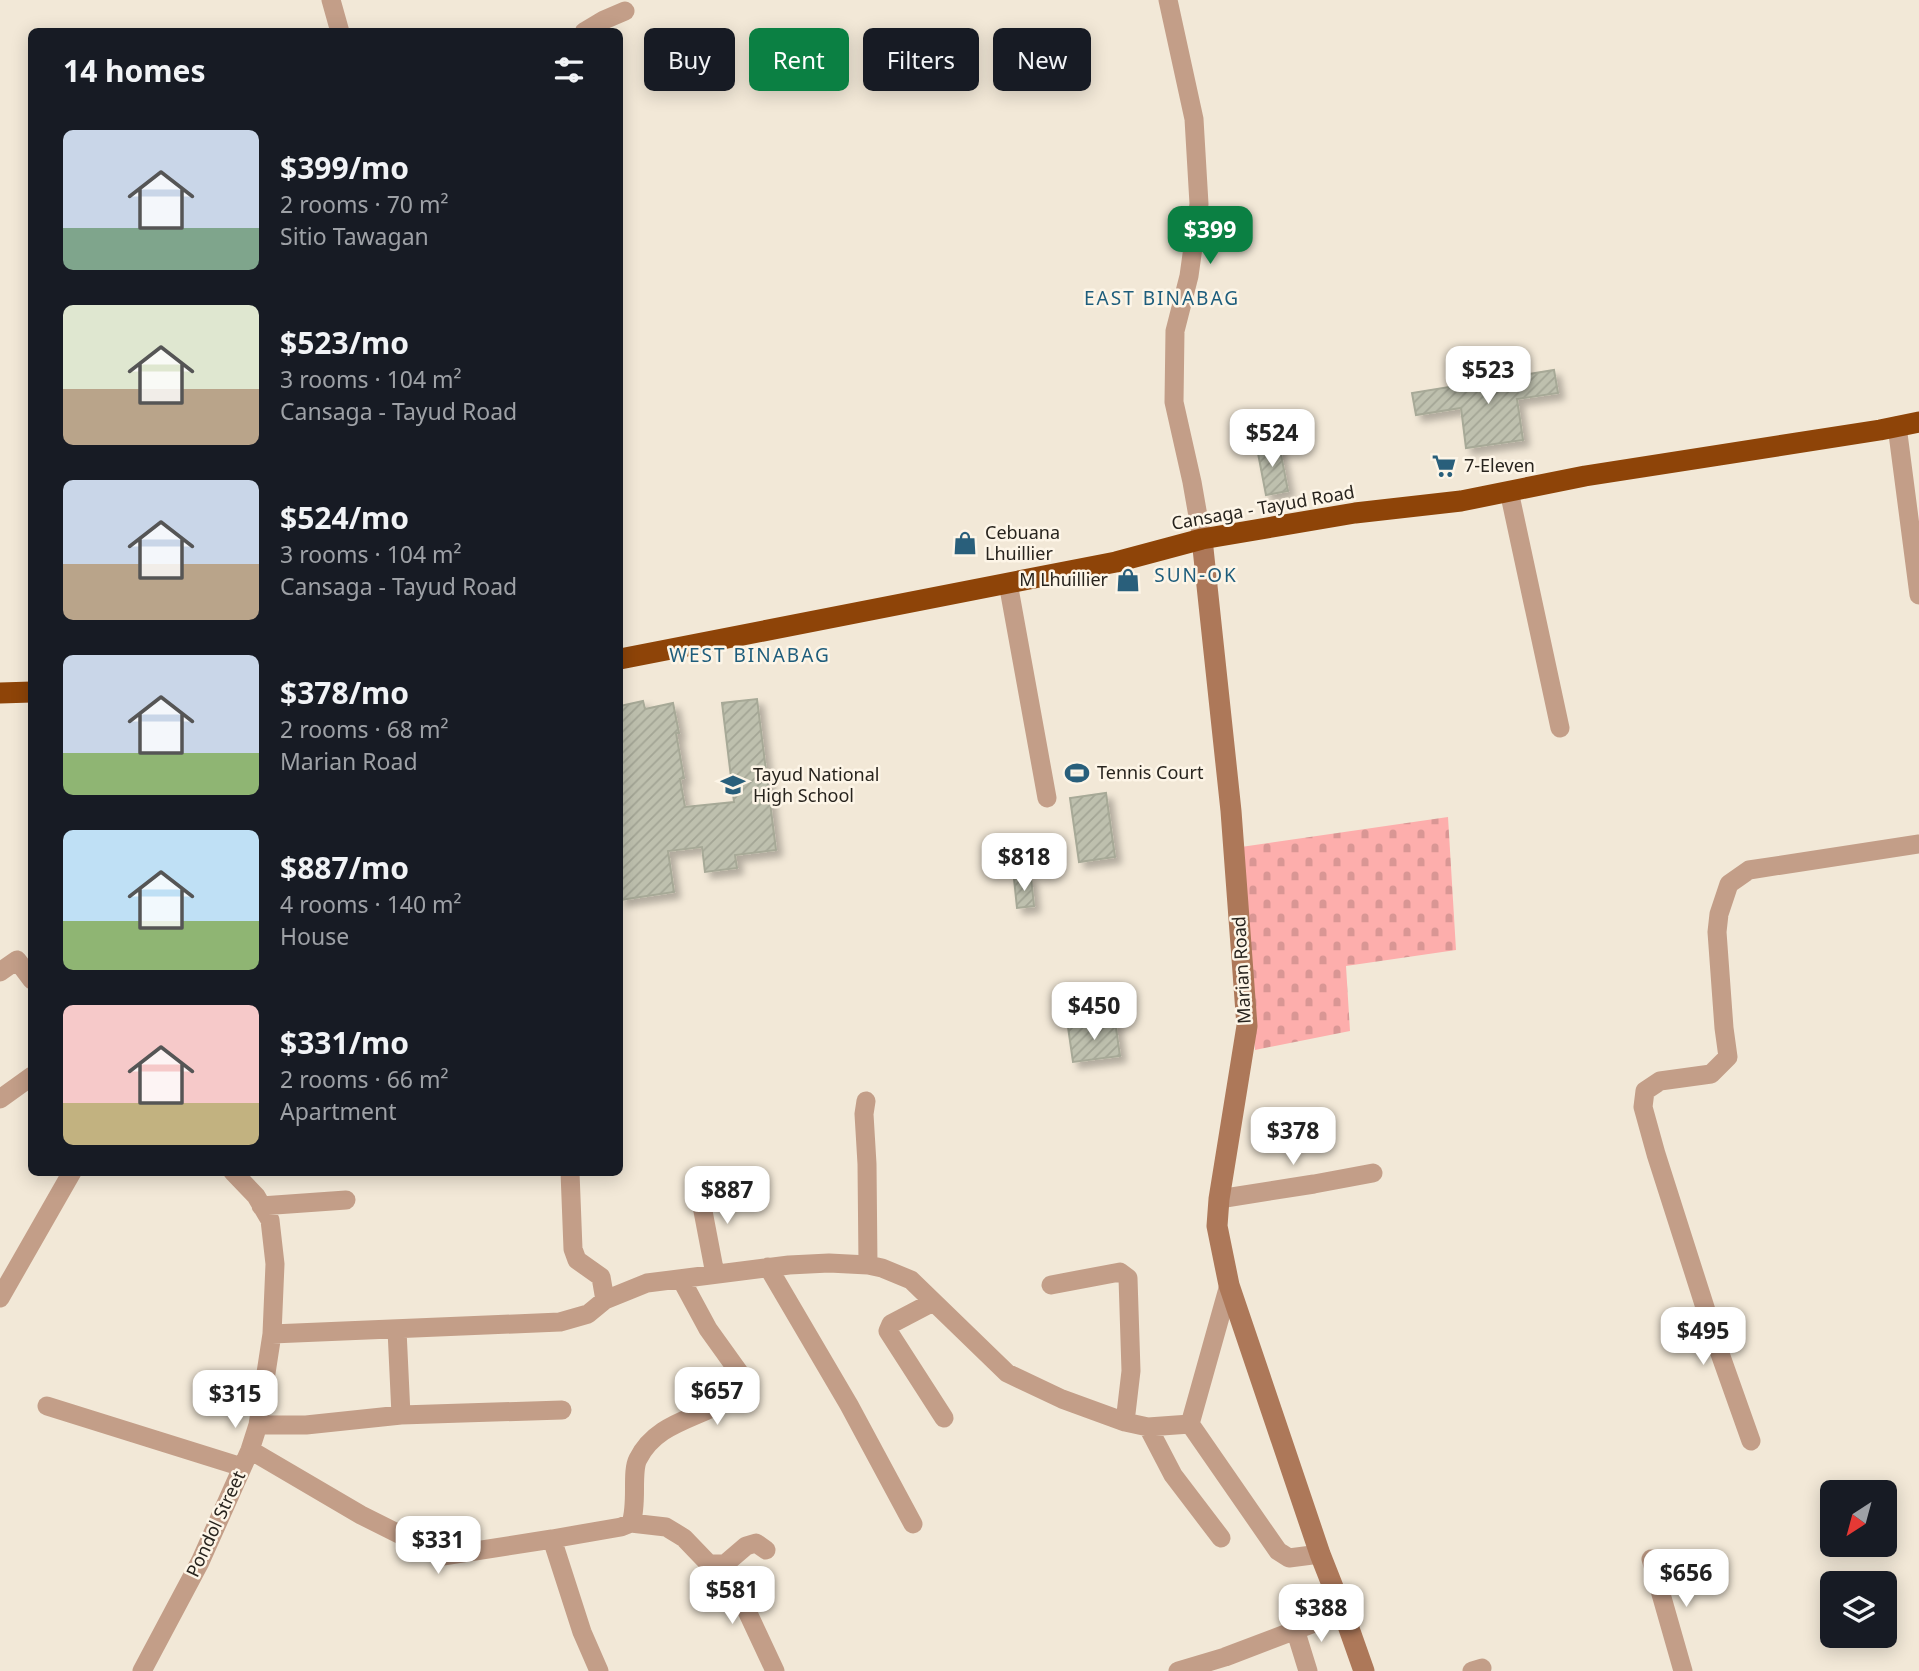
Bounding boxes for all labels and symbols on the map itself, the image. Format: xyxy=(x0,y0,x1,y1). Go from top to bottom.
pin: $399 xyxy=(1169,206,1251,266)
district label: EAST BINABAG xyxy=(1084,285,1240,311)
pin: $523 xyxy=(1447,346,1529,406)
pin: $524 xyxy=(1231,410,1313,469)
supermarket icon: 7-Eleven xyxy=(1430,452,1458,480)
place label: 7-Eleven xyxy=(1464,453,1535,477)
street label: Cansaga - Tayud Road xyxy=(1169,479,1356,535)
place label: Cebuana Lhuillier xyxy=(985,520,1060,565)
shop icon: Cebuana Lhuillier xyxy=(951,529,979,557)
district label: SUN-OK xyxy=(1154,562,1238,588)
shop icon: M Lhuillier xyxy=(1114,566,1142,594)
place label: M Lhuillier xyxy=(1019,567,1109,591)
district label: WEST BINABAG xyxy=(669,642,831,668)
sports icon: Tennis Court xyxy=(1063,759,1091,787)
place label: Tennis Court xyxy=(1097,760,1204,784)
place label: Tayud National High School xyxy=(753,762,879,807)
school or university icon: Tayud National High School xyxy=(719,771,747,799)
pin: $818 xyxy=(983,834,1065,893)
street label: Marian Road xyxy=(1226,916,1256,1024)
pin: $450 xyxy=(1053,982,1135,1042)
pin: $378 xyxy=(1252,1108,1334,1167)
pin: $887 xyxy=(686,1166,768,1226)
pin: $495 xyxy=(1662,1308,1744,1367)
pin: $657 xyxy=(676,1368,758,1427)
pin: $315 xyxy=(194,1370,276,1430)
street label: Pondol Street xyxy=(180,1466,250,1581)
north arrow xyxy=(1820,1480,1897,1558)
pin: $331 xyxy=(397,1516,479,1576)
pin: $656 xyxy=(1645,1550,1727,1609)
pin: $581 xyxy=(691,1566,773,1626)
pin: $388 xyxy=(1280,1584,1362,1644)

